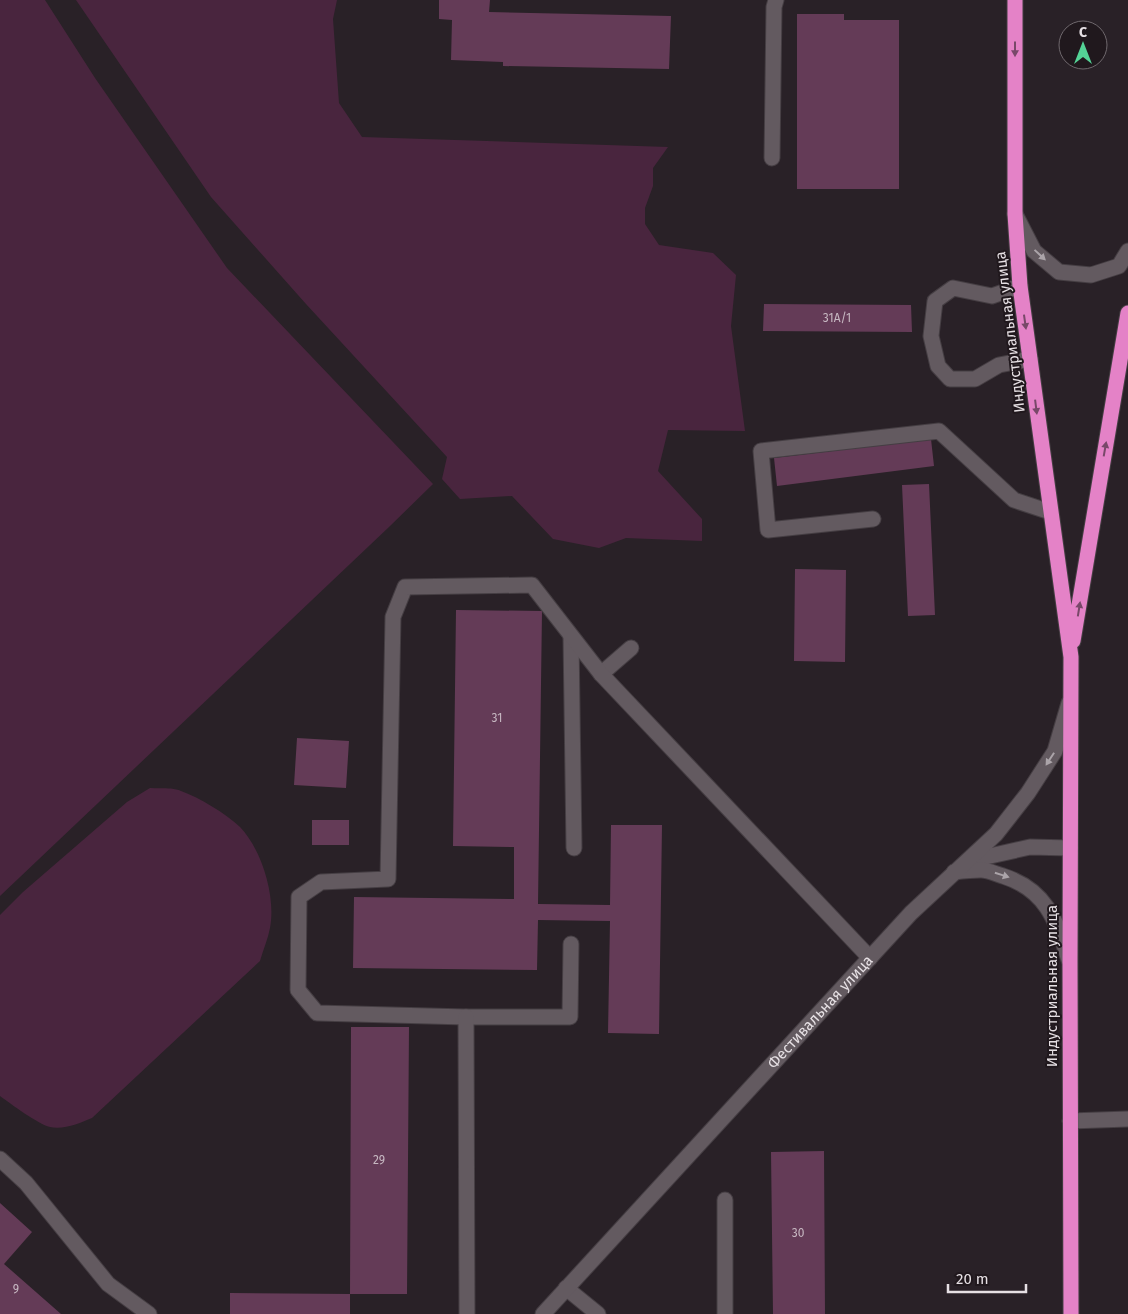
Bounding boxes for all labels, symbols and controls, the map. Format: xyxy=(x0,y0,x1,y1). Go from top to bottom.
north arrow xyxy=(1058,20,1108,70)
text: С xyxy=(1079,24,1087,41)
one-way arrow xyxy=(1011,41,1019,57)
one-way arrow xyxy=(1033,249,1045,261)
street label: Индустриальная улица xyxy=(991,250,1029,414)
house number: 31А/1 xyxy=(823,311,851,325)
one-way arrow xyxy=(1021,315,1029,331)
one-way arrow xyxy=(1033,399,1041,415)
one-way arrow xyxy=(1101,441,1109,457)
one-way arrow xyxy=(1075,601,1083,617)
house number: 31 xyxy=(492,711,502,725)
one-way arrow xyxy=(1045,752,1055,766)
one-way arrow xyxy=(994,872,1009,880)
street label: Индустриальная улица xyxy=(1043,905,1061,1067)
street label: Фестивальная улица xyxy=(764,952,877,1072)
house number: 29 xyxy=(373,1153,385,1167)
house number: 30 xyxy=(792,1226,805,1240)
scale bar xyxy=(948,1262,1026,1294)
text: 20 m xyxy=(956,1270,989,1288)
house number: 9 xyxy=(13,1282,19,1296)

